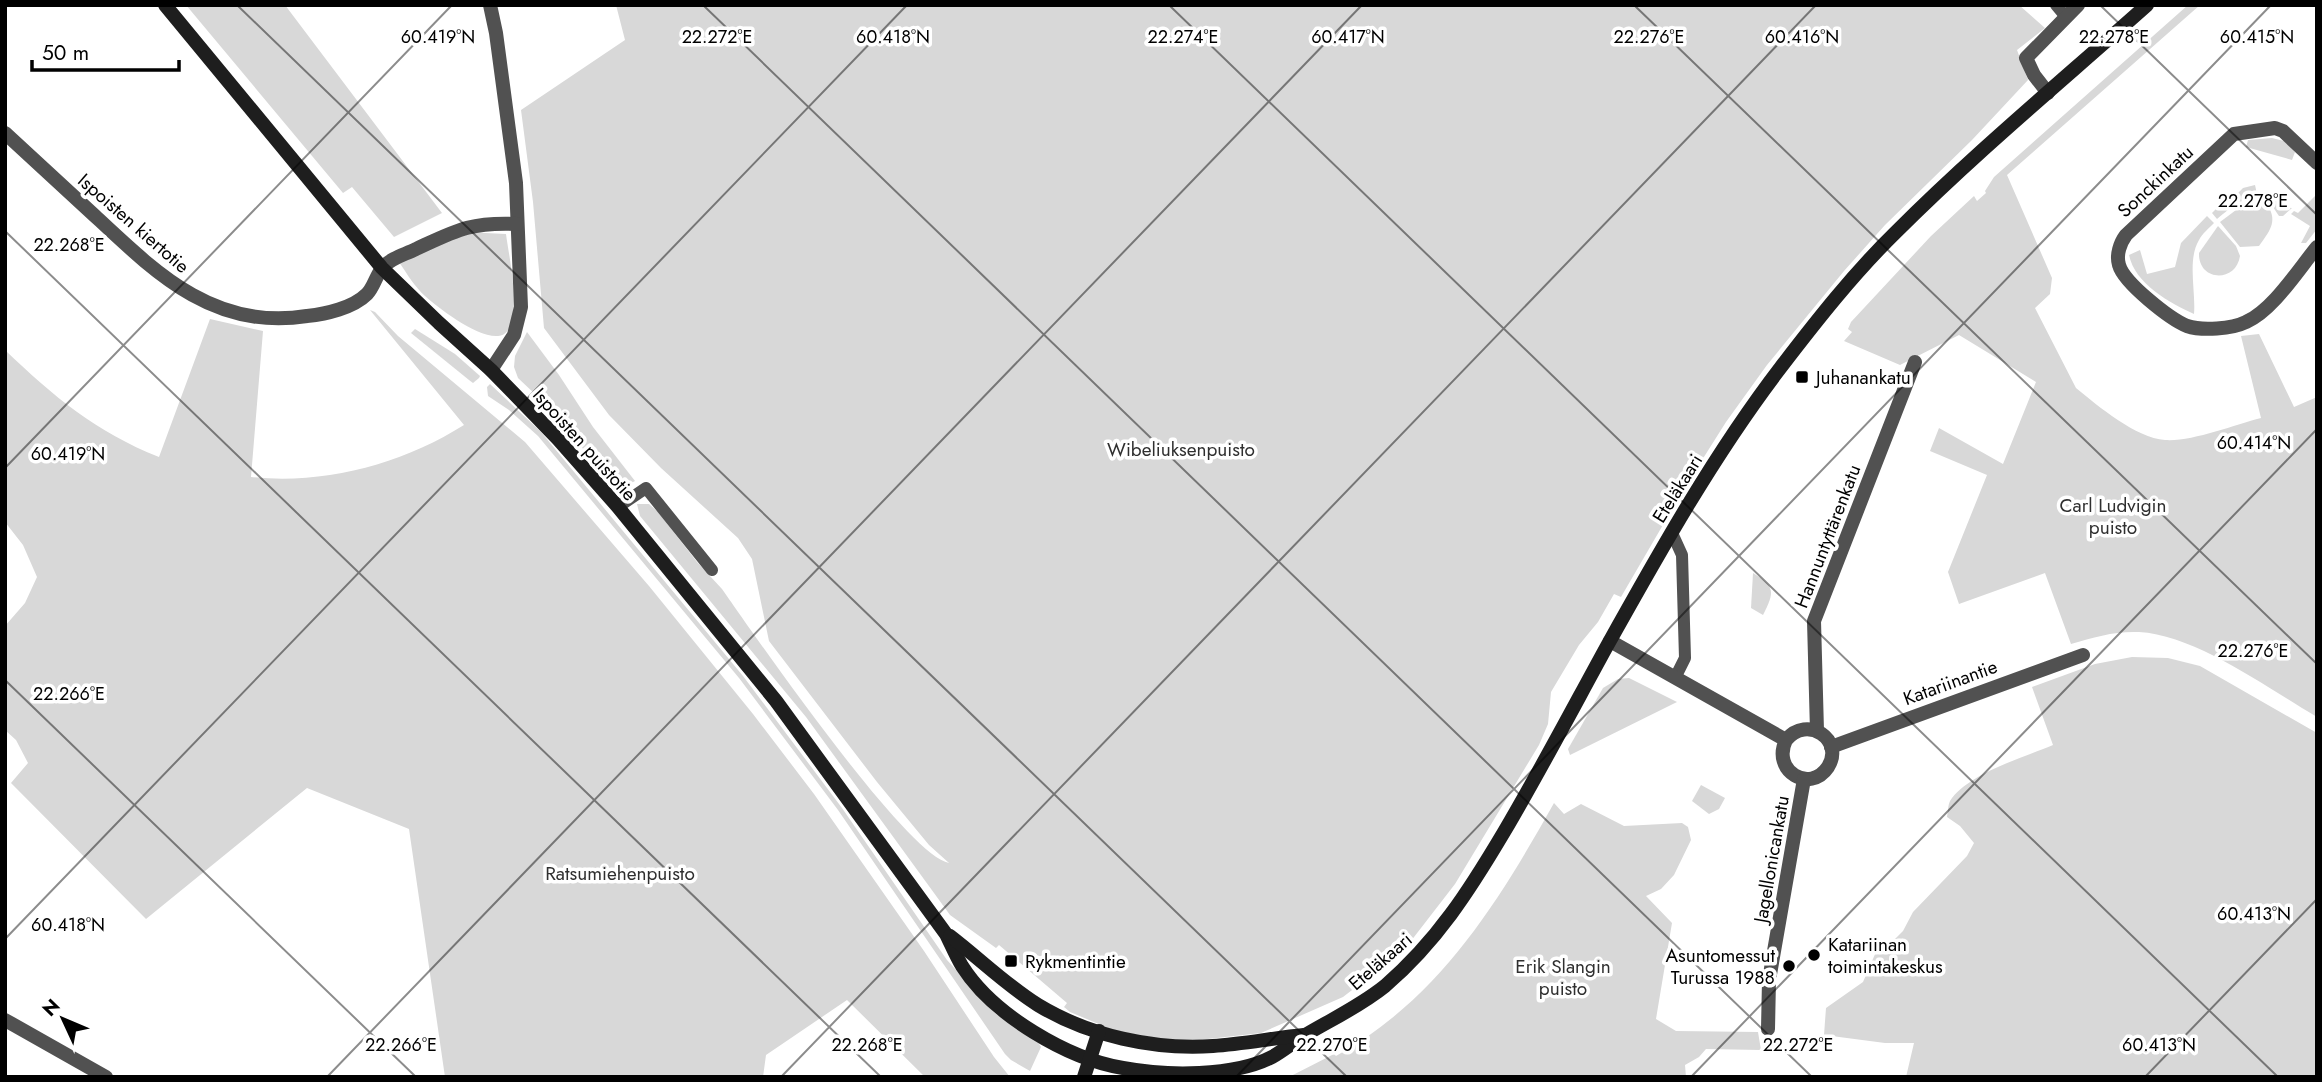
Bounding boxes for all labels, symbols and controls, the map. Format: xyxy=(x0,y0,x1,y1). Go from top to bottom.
text: 60.419°N xyxy=(401,24,475,50)
text: 22.272°E xyxy=(682,24,752,50)
text: 60.418°N xyxy=(856,24,930,50)
text: 22.274°E xyxy=(1148,24,1218,50)
text: 60.417°N xyxy=(1311,24,1385,50)
text: 22.276°E xyxy=(1614,24,1684,50)
text: 60.416°N xyxy=(1765,24,1839,50)
text: 22.278°E xyxy=(2079,24,2149,50)
text: 60.415°N xyxy=(2220,24,2294,50)
scale bar xyxy=(32,28,178,72)
text: 50 m xyxy=(42,38,89,68)
street label: Sonckinkatu xyxy=(2111,139,2199,224)
street label: Ispoisten kiertotie xyxy=(72,167,195,280)
text: 22.278°E xyxy=(2218,188,2288,214)
text: 22.268°E xyxy=(33,232,105,258)
place label: Juhanankatu xyxy=(1813,364,1911,391)
marker: Juhanankatu xyxy=(1794,369,1810,385)
street label: Ispoisten puistotie xyxy=(526,382,643,507)
text: 60.414°N xyxy=(2217,430,2291,456)
park label: Wibeliuksenpuisto xyxy=(1107,436,1255,463)
text: 60.419°N xyxy=(31,441,105,467)
street label: Eteläkaari xyxy=(1646,449,1709,528)
street label: Hannuntyttärenkatu xyxy=(1788,460,1867,612)
park label: Carl Ludvigin puisto xyxy=(2060,492,2166,541)
text: 22.276°E xyxy=(2218,638,2288,664)
street label: Katariinantie xyxy=(1899,653,2001,712)
text: 22.266°E xyxy=(33,681,105,707)
street label: Jagellonicankatu xyxy=(1747,793,1796,928)
park label: Ratsumiehenpuisto xyxy=(545,860,695,887)
text: 60.413°N xyxy=(2217,901,2291,927)
text: 60.418°N xyxy=(31,912,105,938)
street label: Eteläkaari xyxy=(1343,926,1418,997)
place label: Katariinan toimintakeskus xyxy=(1828,931,1943,980)
place label: Asuntomessut Turussa 1988 xyxy=(1665,942,1775,991)
marker: Katariinan toimintakeskus xyxy=(1806,947,1822,963)
place label: Rykmentintie xyxy=(1025,948,1126,975)
marker: Rykmentintie xyxy=(1003,953,1019,969)
park label: Erik Slangin puisto xyxy=(1515,953,1611,1002)
marker: Asuntomessut Turussa 1988 xyxy=(1781,958,1797,974)
north arrow xyxy=(28,984,98,1054)
text: N xyxy=(36,993,66,1022)
text: 22.266°E xyxy=(365,1032,437,1058)
text: 22.268°E xyxy=(831,1032,903,1058)
text: 22.270°E xyxy=(1296,1032,1368,1058)
text: 22.272°E xyxy=(1763,1032,1833,1058)
text: 60.413°N xyxy=(2122,1032,2196,1058)

